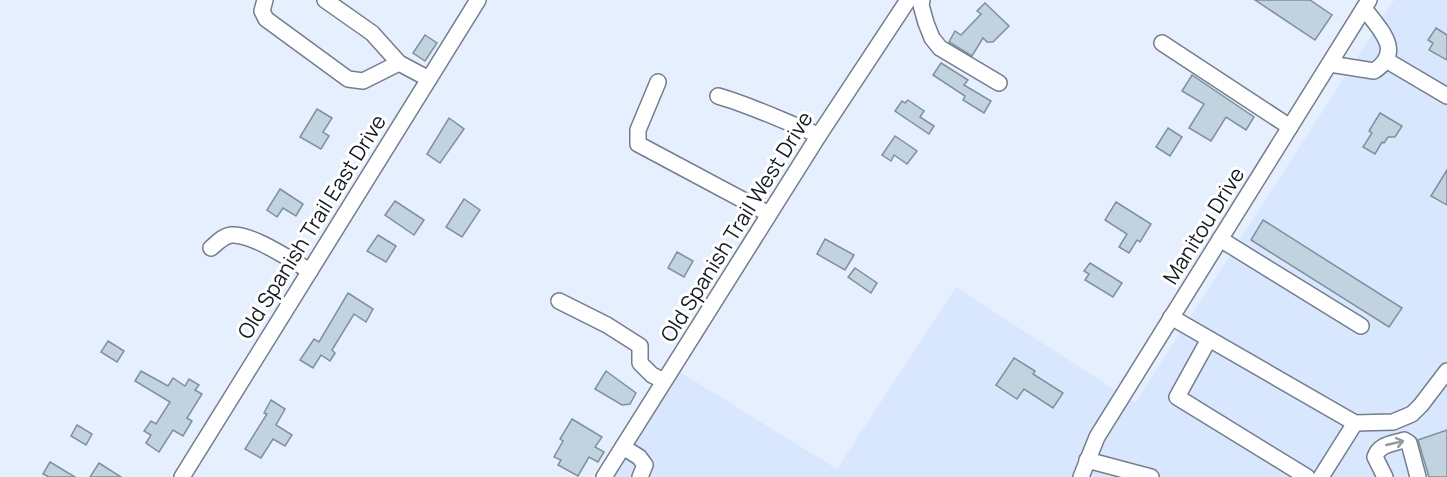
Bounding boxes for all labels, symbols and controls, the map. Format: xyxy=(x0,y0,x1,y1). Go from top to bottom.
street label: Old Spanish Trail West Drive xyxy=(654,106,819,347)
street label: Old Spanish Trail East Drive xyxy=(231,109,392,344)
street label: Manitou Drive xyxy=(1156,162,1250,289)
one-way arrow xyxy=(1386,437,1405,448)

